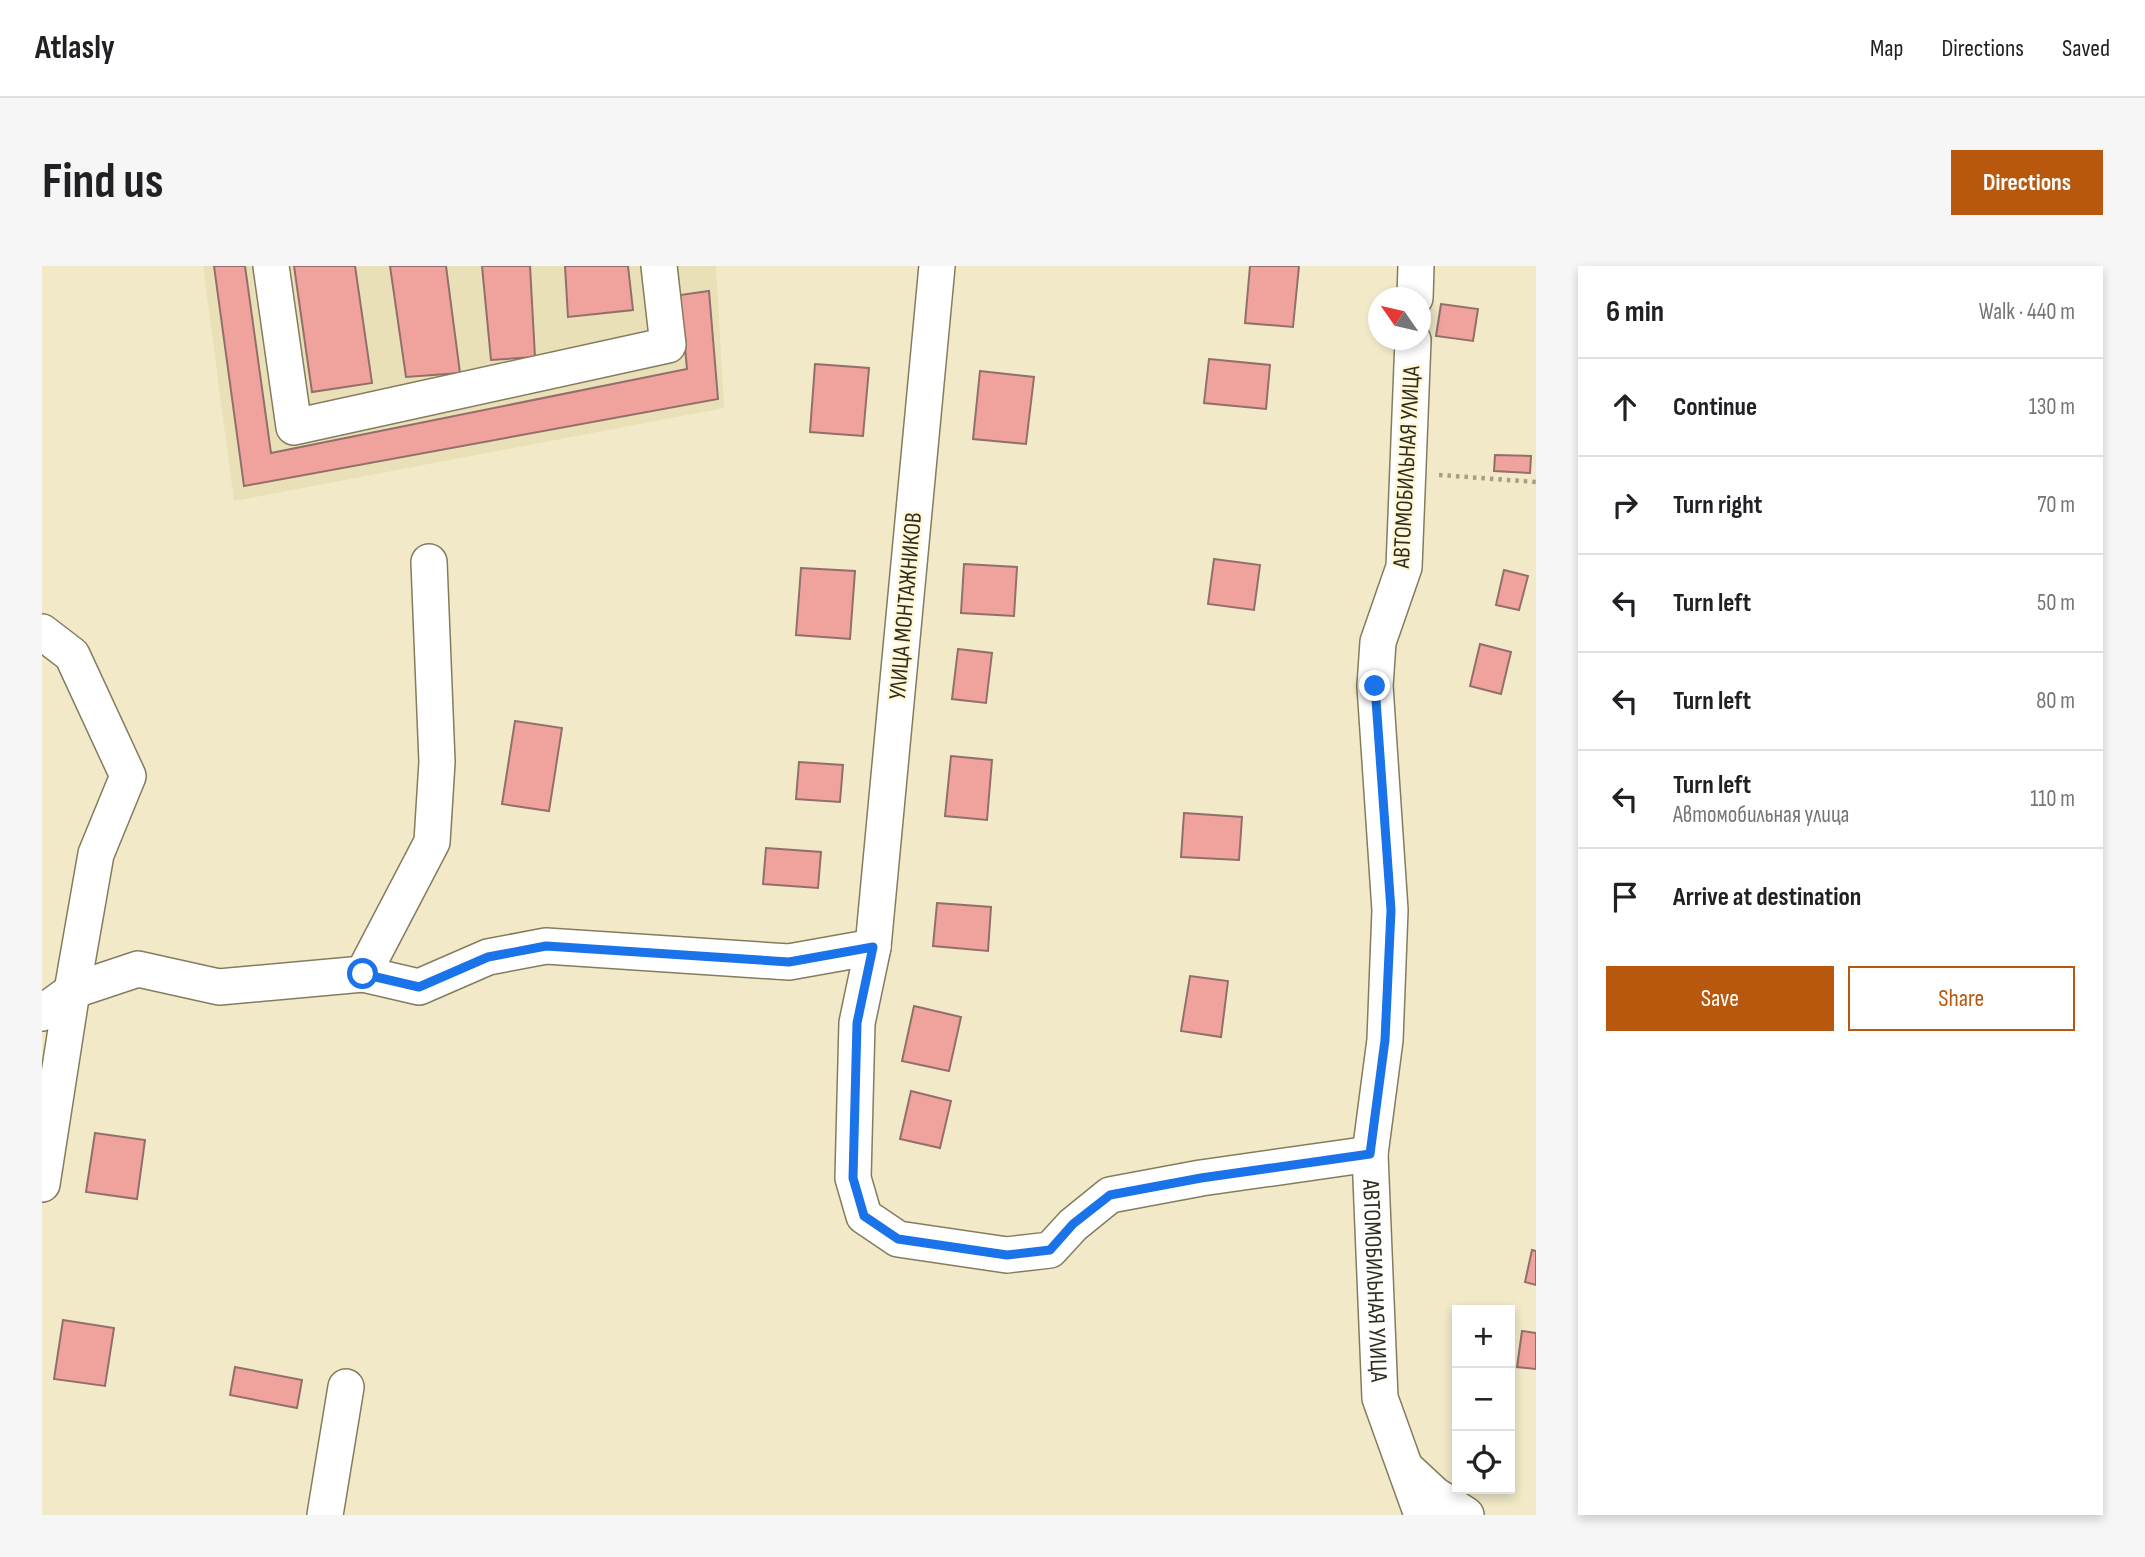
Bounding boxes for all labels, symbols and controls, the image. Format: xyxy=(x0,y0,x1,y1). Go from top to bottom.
text: Atlasly xyxy=(35,28,115,68)
text: Map xyxy=(1870,34,1903,63)
text: Directions xyxy=(1941,34,2024,63)
text: Saved xyxy=(2062,34,2110,63)
button: Directions xyxy=(1951,150,2103,215)
text: Find us xyxy=(42,153,164,212)
north arrow xyxy=(1368,287,1431,350)
text: 6 min xyxy=(1606,294,1664,330)
text: Walk · 440 m xyxy=(1979,298,2075,326)
street label: АВТОМОБИЛЬНАЯ УЛИЦА xyxy=(1387,364,1426,570)
icon: ahead xyxy=(1606,388,1644,426)
text: Continue xyxy=(1673,392,1757,423)
text: 130 m xyxy=(2029,393,2075,421)
icon: right xyxy=(1606,486,1644,524)
text: Turn right xyxy=(1673,490,1762,521)
text: 70 m xyxy=(2037,491,2075,519)
street label: УЛИЦА МОНТАЖНИКОВ xyxy=(883,511,928,701)
icon: left xyxy=(1606,584,1644,622)
text: Turn left xyxy=(1673,588,1751,619)
text: 50 m xyxy=(2037,589,2075,617)
route end xyxy=(1359,670,1390,701)
icon: left xyxy=(1606,682,1644,720)
text: Turn left xyxy=(1673,686,1751,717)
text: 80 m xyxy=(2036,687,2075,715)
text: Turn left xyxy=(1673,770,1751,801)
icon: left xyxy=(1606,780,1644,818)
text: 110 m xyxy=(2030,785,2075,813)
text: Автомобильная улица xyxy=(1673,801,1849,829)
icon: arrive xyxy=(1606,878,1644,916)
text: Arrive at destination xyxy=(1673,882,1861,913)
route start xyxy=(347,958,378,989)
button: Save xyxy=(1606,966,1834,1031)
button: Share xyxy=(1848,966,2075,1031)
street label: АВТОМОБИЛЬНАЯ УЛИЦА xyxy=(1356,1178,1393,1383)
map controls xyxy=(1452,1305,1515,1494)
button: + xyxy=(1452,1305,1515,1368)
button: − xyxy=(1452,1368,1515,1431)
button: locate xyxy=(1452,1431,1515,1494)

